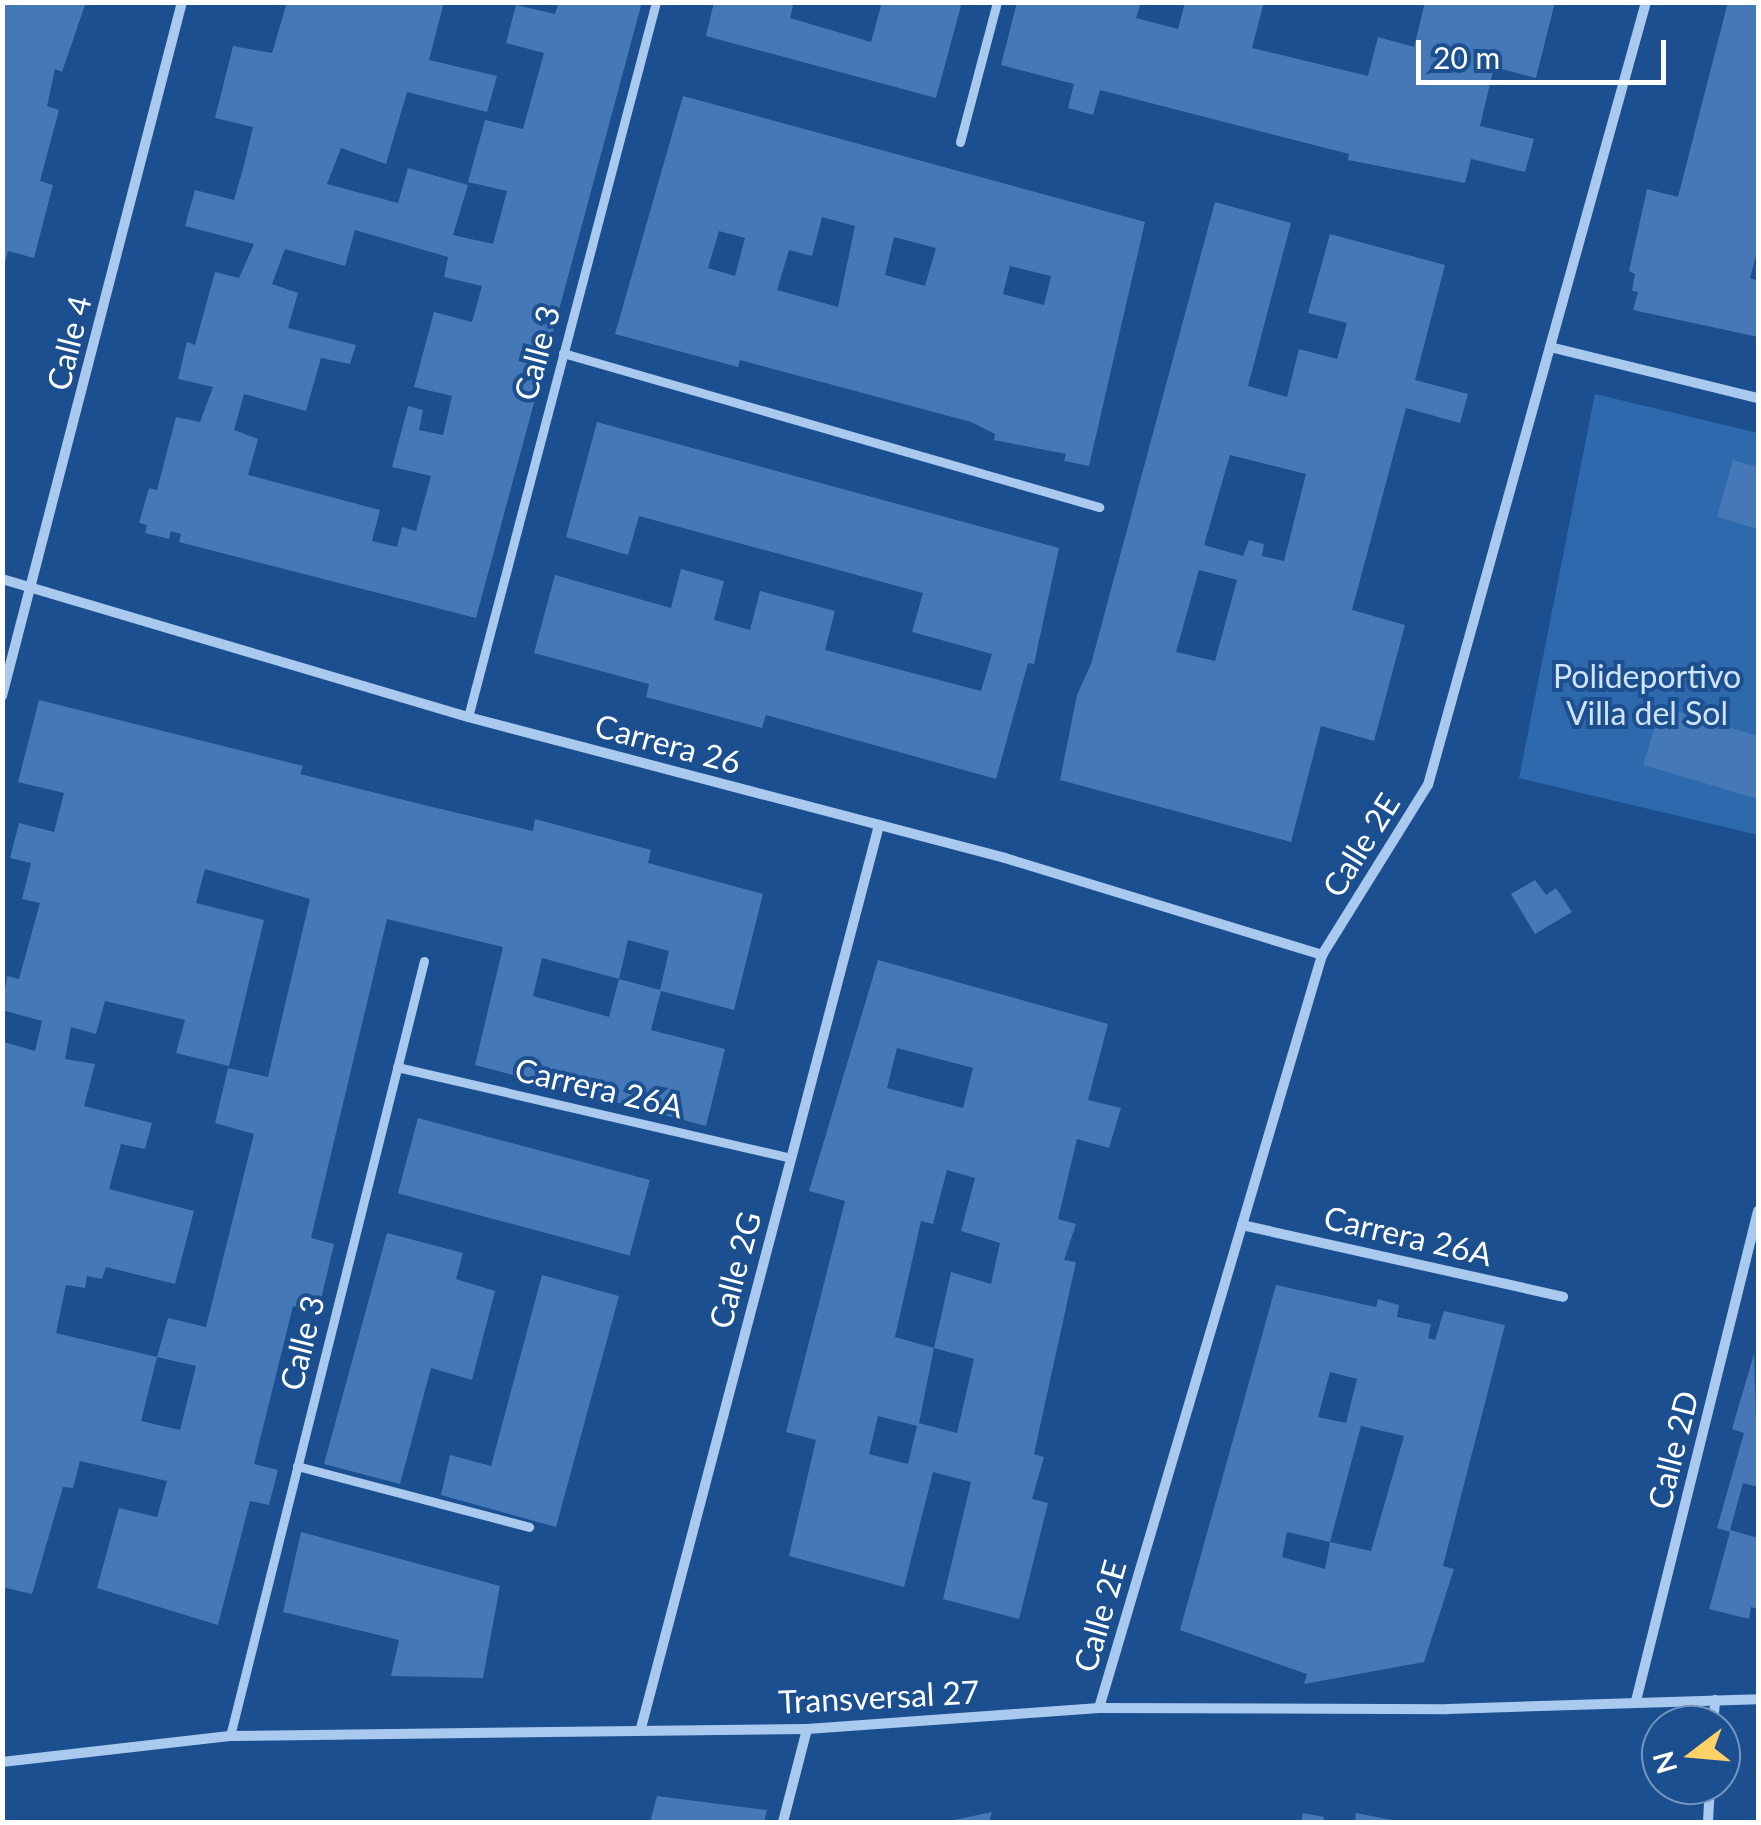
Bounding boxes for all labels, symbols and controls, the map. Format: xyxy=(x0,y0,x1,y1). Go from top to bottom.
scale bar xyxy=(1421,20,1671,82)
text: 20 m xyxy=(1433,39,1500,75)
street label: Calle 4 xyxy=(39,292,99,394)
street label: Calle 3 xyxy=(506,302,568,404)
park label: Polideportivo Villa del Sol xyxy=(1553,658,1741,733)
street label: Carrera 26 xyxy=(591,706,745,782)
street label: Calle 2E xyxy=(1314,786,1408,904)
street label: Carrera 26A xyxy=(511,1050,687,1126)
street label: Carrera 26A xyxy=(1320,1198,1496,1274)
street label: Calle 2G xyxy=(701,1207,769,1333)
street label: Calle 3 xyxy=(272,1292,332,1394)
street label: Calle 2D xyxy=(1640,1387,1706,1513)
street label: Calle 2E xyxy=(1066,1556,1134,1676)
street label: Transversal 27 xyxy=(777,1673,981,1721)
north arrow xyxy=(1641,1705,1741,1805)
text: N xyxy=(1645,1748,1683,1778)

